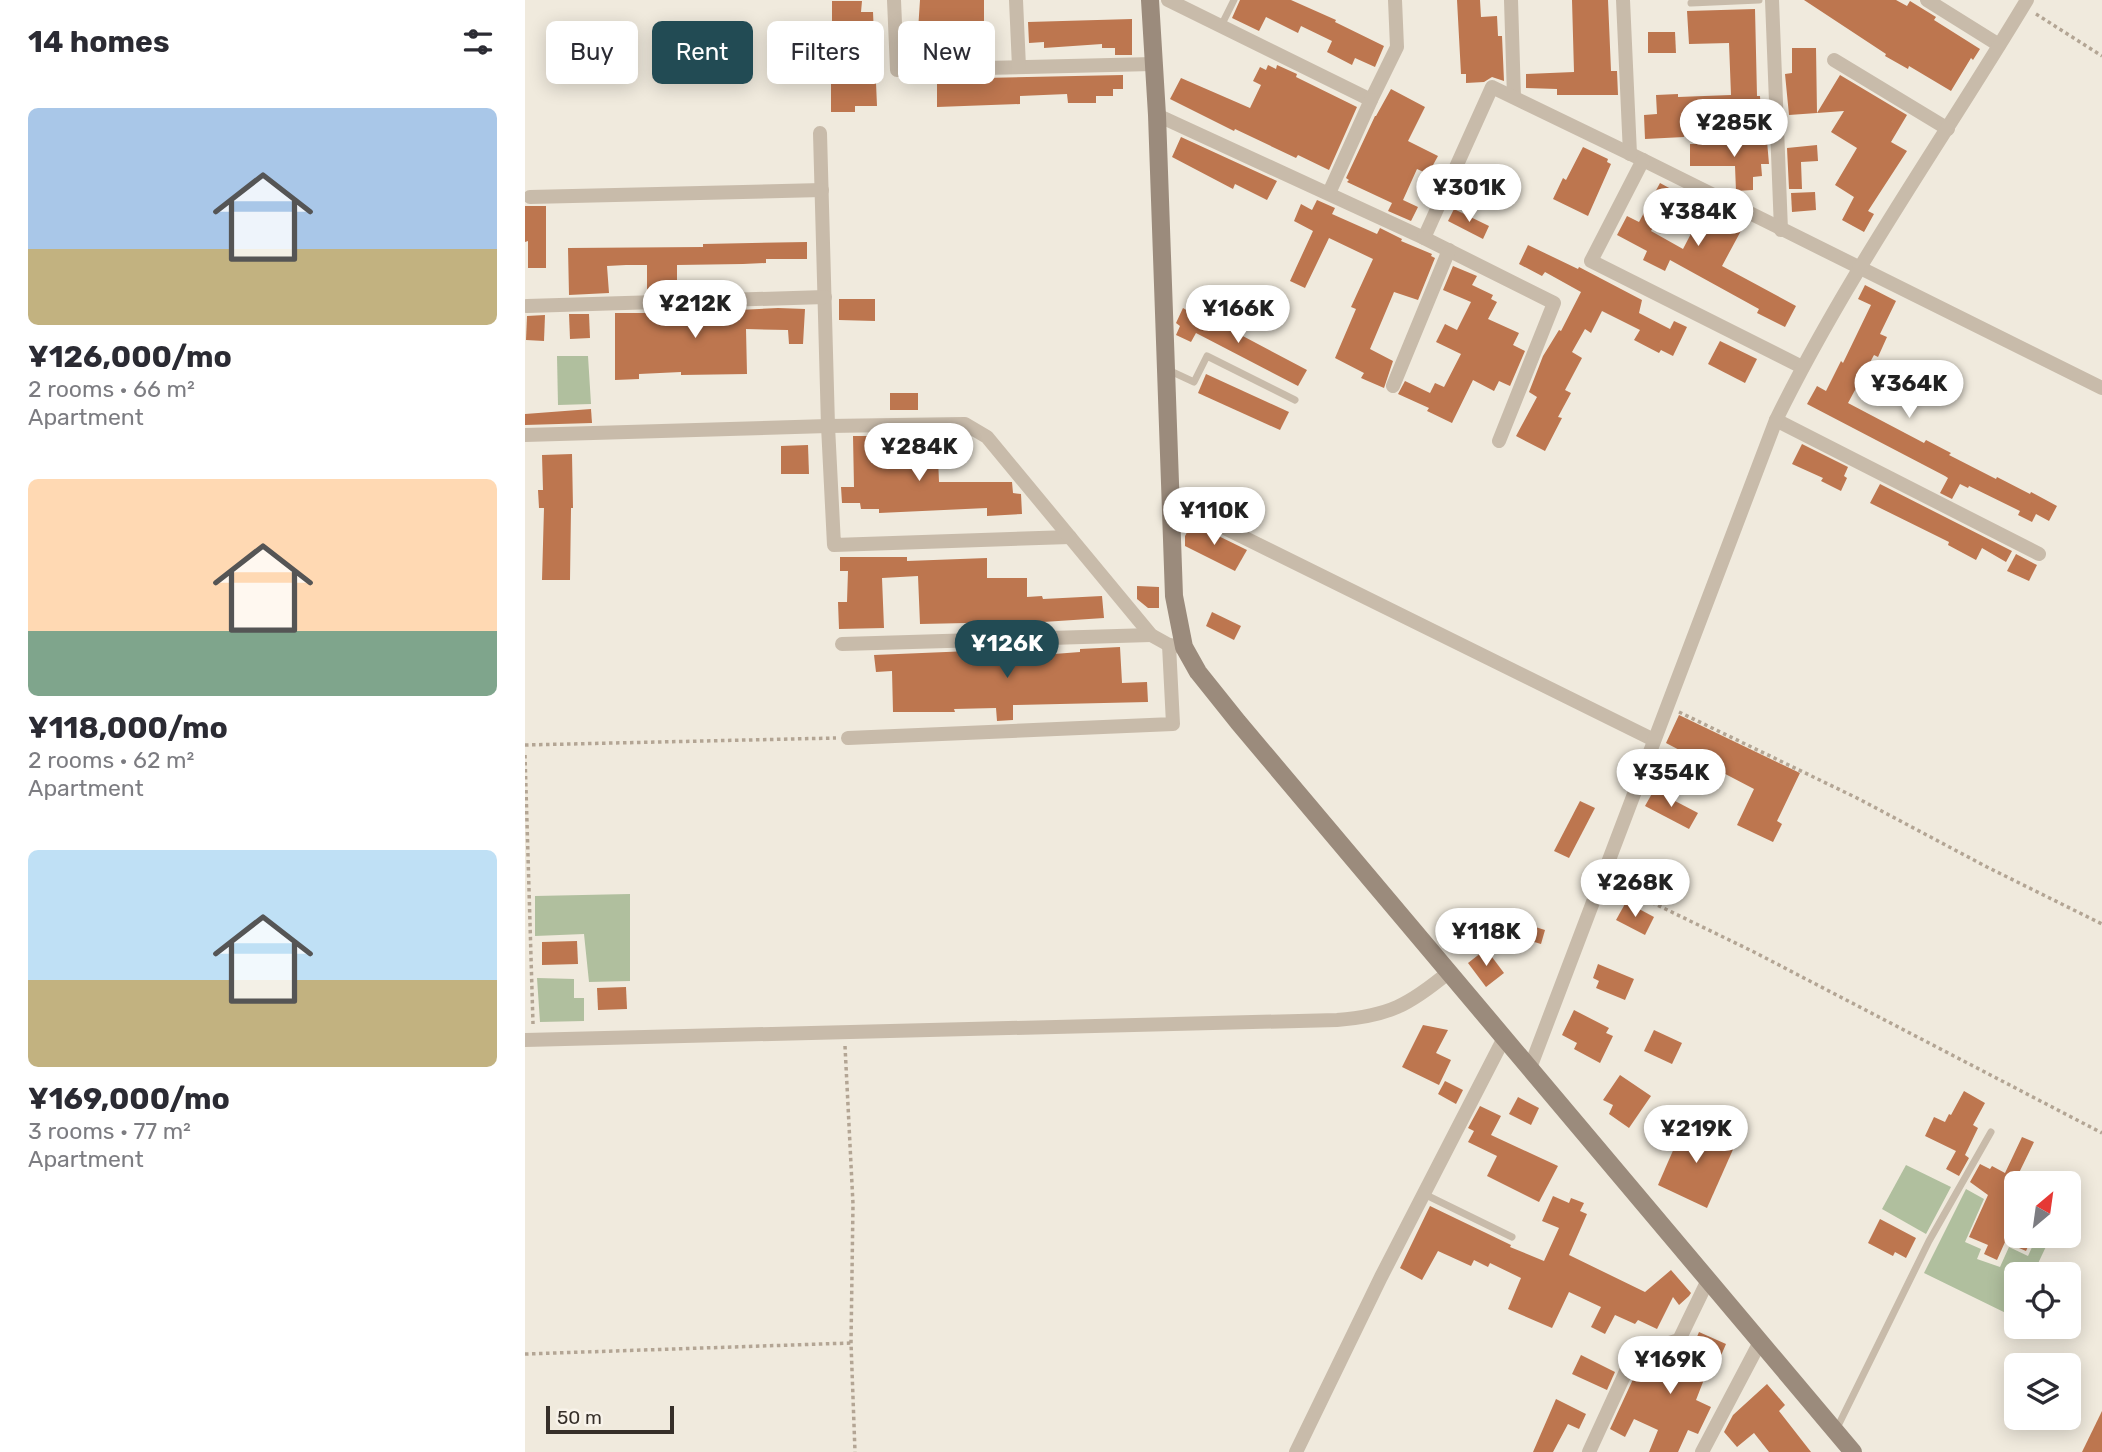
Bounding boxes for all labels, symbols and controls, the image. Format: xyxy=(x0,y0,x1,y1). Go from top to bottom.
chip: Buy xyxy=(546,21,638,84)
chip: Rent xyxy=(652,21,753,84)
chip: Filters xyxy=(767,21,884,84)
chip: New xyxy=(898,21,995,84)
icon: filters xyxy=(459,23,497,61)
text: 14 homes xyxy=(28,24,170,60)
pin: ¥285K xyxy=(1685,100,1783,159)
text: ¥285K xyxy=(1696,108,1772,136)
icon: home xyxy=(200,154,326,280)
pin: ¥301K xyxy=(1420,164,1518,224)
text: ¥301K xyxy=(1432,173,1506,201)
pin: ¥384K xyxy=(1649,188,1747,248)
text: ¥384K xyxy=(1659,197,1737,225)
pin: ¥212K xyxy=(646,280,744,340)
pin: ¥166K xyxy=(1189,286,1287,345)
text: ¥212K xyxy=(659,289,731,317)
text: ¥166K xyxy=(1202,294,1274,322)
text: ¥126,000/mo xyxy=(28,339,232,375)
pin: ¥364K xyxy=(1860,360,1958,420)
text: ¥364K xyxy=(1871,369,1947,397)
text: 2 rooms · 66 m² xyxy=(28,375,195,403)
text: Apartment xyxy=(28,403,144,431)
pin: ¥284K xyxy=(870,424,968,483)
text: ¥284K xyxy=(880,432,958,460)
pin: ¥110K xyxy=(1165,488,1263,547)
text: ¥110K xyxy=(1179,496,1249,524)
icon: home xyxy=(200,525,326,651)
pin: ¥126K xyxy=(958,620,1056,680)
text: ¥126K xyxy=(971,629,1043,657)
text: ¥118,000/mo xyxy=(28,710,228,746)
text: 2 rooms · 62 m² xyxy=(28,746,194,774)
pin: ¥354K xyxy=(1622,750,1720,809)
text: ¥354K xyxy=(1633,758,1709,786)
text: Apartment xyxy=(28,774,144,802)
pin: ¥268K xyxy=(1586,860,1684,919)
text: ¥268K xyxy=(1597,868,1673,896)
icon: home xyxy=(200,896,326,1022)
pin: ¥118K xyxy=(1437,908,1535,968)
text: ¥118K xyxy=(1451,917,1521,945)
text: ¥169,000/mo xyxy=(28,1081,230,1117)
pin: ¥219K xyxy=(1647,1106,1745,1165)
text: ¥219K xyxy=(1660,1114,1732,1142)
text: 3 rooms · 77 m² xyxy=(28,1117,191,1145)
text: Apartment xyxy=(28,1145,144,1173)
north arrow xyxy=(2004,1171,2081,1248)
map controls xyxy=(2004,1171,2081,1430)
button: locate xyxy=(2004,1262,2081,1339)
pin: ¥169K xyxy=(1621,1336,1719,1396)
text: ¥169K xyxy=(1634,1345,1706,1373)
button: layers xyxy=(2004,1353,2081,1430)
scale bar xyxy=(546,1403,674,1435)
text: 50 m xyxy=(557,1406,602,1429)

